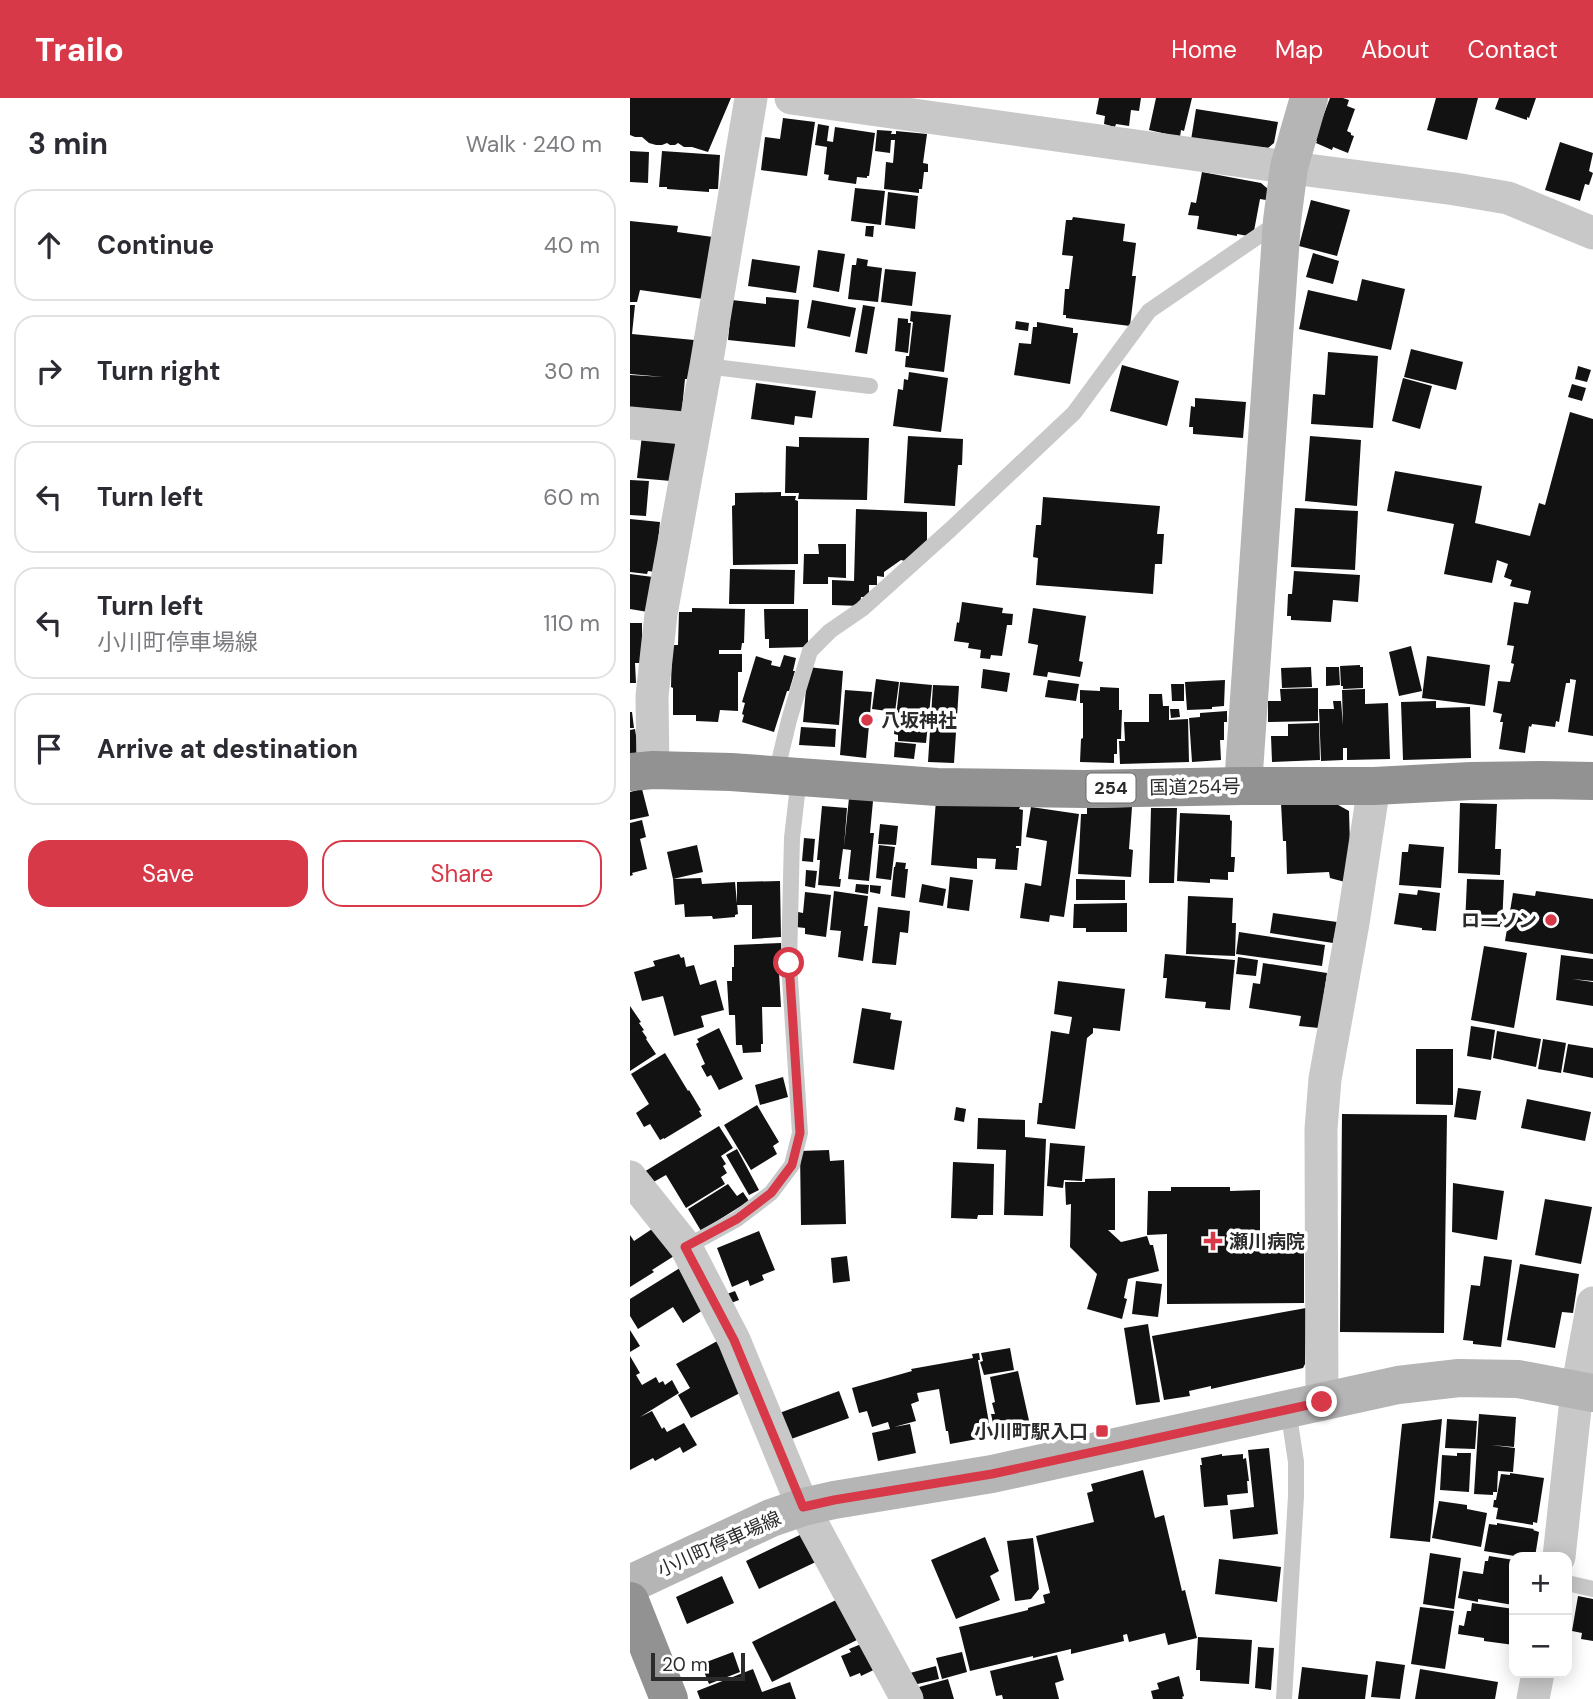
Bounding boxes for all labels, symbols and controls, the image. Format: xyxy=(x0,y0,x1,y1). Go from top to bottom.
text: Trailo xyxy=(35,28,124,71)
text: Home xyxy=(1171,34,1237,65)
text: Map xyxy=(1275,34,1323,65)
text: About xyxy=(1361,34,1430,65)
text: Contact xyxy=(1468,34,1558,65)
text: 3 min xyxy=(28,124,108,163)
text: Walk · 240 m xyxy=(466,129,602,159)
icon: ahead xyxy=(30,226,68,264)
text: Continue xyxy=(97,228,214,262)
text: 40 m xyxy=(544,230,600,260)
icon: right xyxy=(30,352,68,390)
text: Turn right xyxy=(97,354,221,388)
text: 30 m xyxy=(544,356,600,386)
icon: left xyxy=(30,478,68,516)
text: Turn left xyxy=(97,480,204,514)
text: 60 m xyxy=(543,482,600,512)
text: Turn left xyxy=(97,589,204,623)
icon: left xyxy=(30,604,68,642)
text: 110 m xyxy=(543,608,600,638)
text: 小川町停車場線 xyxy=(97,627,258,657)
place label: 八坂神社 xyxy=(881,708,957,733)
marker: 八坂神社 xyxy=(859,712,875,728)
icon: arrive xyxy=(30,730,68,768)
text: Arrive at destination xyxy=(97,732,358,766)
road number: 254 xyxy=(1086,774,1135,802)
street label: 国道254号 xyxy=(1149,774,1241,800)
button: Save xyxy=(28,840,308,907)
button: Share xyxy=(322,840,602,907)
place label: ローソン xyxy=(1461,908,1537,933)
marker: ローソン xyxy=(1543,912,1559,928)
route start xyxy=(773,947,804,978)
place label: 瀬川病院 xyxy=(1229,1229,1305,1254)
marker: 瀬川病院 xyxy=(1203,1231,1223,1251)
route end xyxy=(1306,1386,1337,1417)
place label: 小川町駅入口 xyxy=(974,1419,1088,1444)
marker: 小川町駅入口 xyxy=(1094,1423,1110,1439)
street label: 小川町停車場線 xyxy=(653,1506,785,1582)
map controls xyxy=(1509,1552,1572,1678)
button: + xyxy=(1509,1552,1572,1615)
button: − xyxy=(1509,1615,1572,1678)
scale bar xyxy=(651,1650,746,1682)
text: 20 m xyxy=(662,1652,708,1677)

